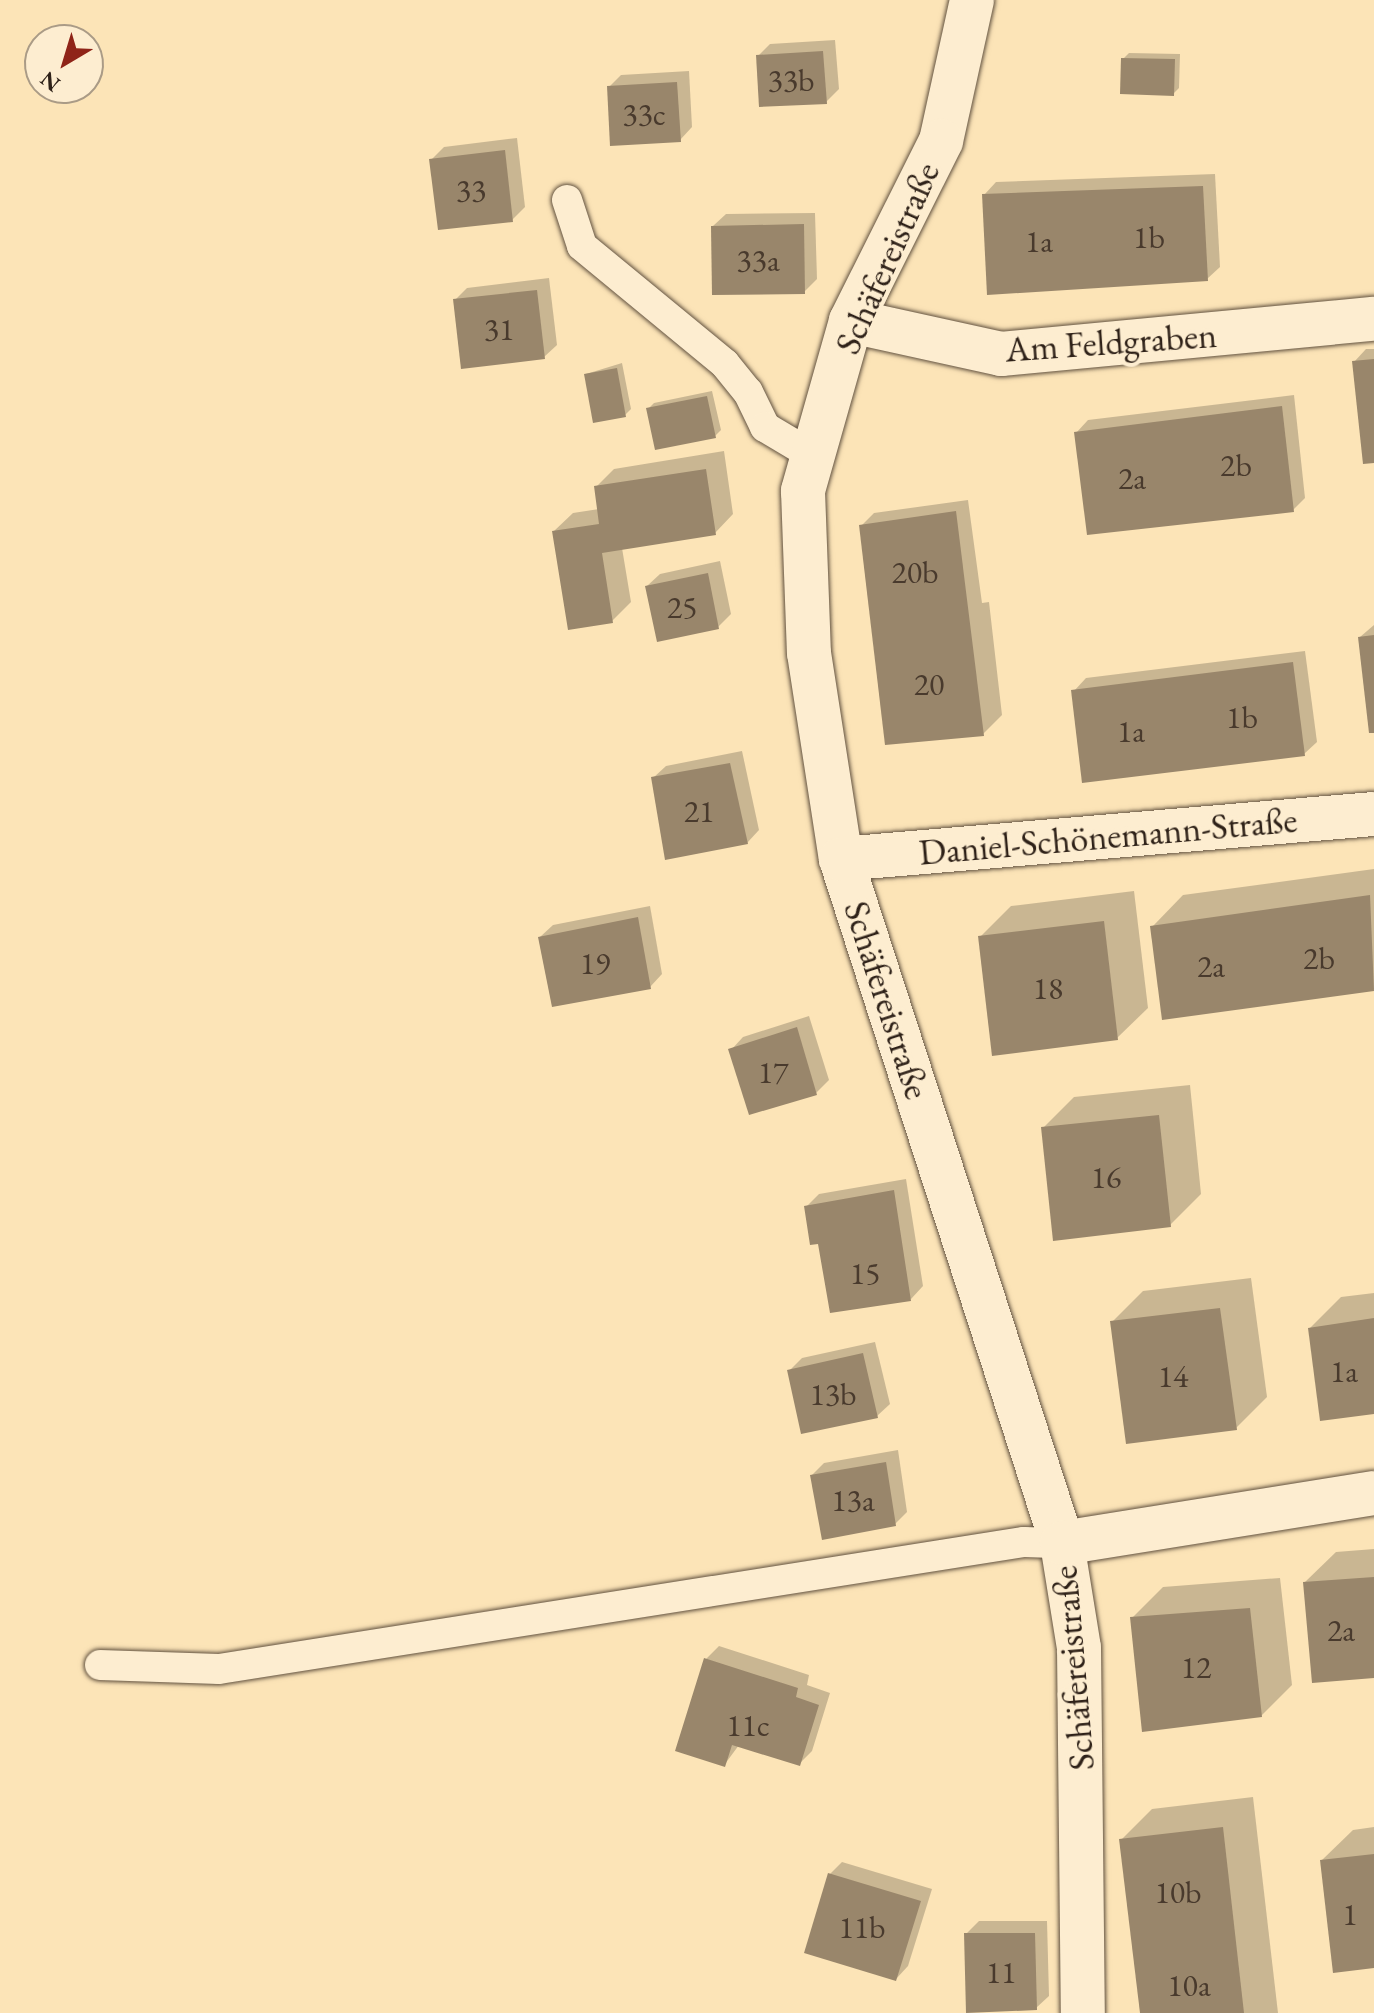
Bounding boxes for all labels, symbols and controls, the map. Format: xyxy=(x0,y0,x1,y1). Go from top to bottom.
north arrow xyxy=(24,24,104,104)
house number: 33b xyxy=(767,61,815,99)
text: N xyxy=(34,65,66,99)
house number: 33c xyxy=(622,95,666,133)
street label: Schäfereistraße xyxy=(826,155,948,361)
house number: 33 xyxy=(456,171,486,209)
house number: 1b xyxy=(1133,218,1165,256)
house number: 1a xyxy=(1025,222,1053,260)
house number: 33a xyxy=(736,241,780,279)
house number: 31 xyxy=(484,310,514,348)
street label: Am Feldgraben xyxy=(1004,313,1218,371)
house number: 2b xyxy=(1220,446,1252,484)
house number: 2a xyxy=(1118,459,1146,497)
house number: 20b xyxy=(891,553,939,591)
house number: 25 xyxy=(667,588,697,626)
house number: 20 xyxy=(914,665,944,703)
house number: 1b xyxy=(1226,698,1258,736)
house number: 1a xyxy=(1117,712,1145,750)
house number: 21 xyxy=(684,792,714,830)
street label: Daniel-Schönemann-Straße xyxy=(917,798,1299,874)
street label: Schäfereistraße xyxy=(835,896,939,1104)
house number: 2b xyxy=(1303,939,1335,977)
house number: 19 xyxy=(580,944,610,982)
house number: 2a xyxy=(1197,947,1225,985)
house number: 18 xyxy=(1033,969,1063,1007)
house number: 17 xyxy=(758,1053,788,1091)
house number: 16 xyxy=(1091,1158,1121,1196)
house number: 15 xyxy=(850,1254,880,1292)
house number: 1a xyxy=(1330,1352,1358,1390)
house number: 14 xyxy=(1158,1357,1188,1395)
house number: 13b xyxy=(809,1375,857,1413)
house number: 13a xyxy=(831,1481,875,1519)
street label: Schäfereistraße xyxy=(1043,1564,1103,1772)
house number: 2a xyxy=(1327,1611,1355,1649)
house number: 12 xyxy=(1181,1648,1211,1686)
house number: 11c xyxy=(726,1706,770,1744)
house number: 10b xyxy=(1154,1873,1202,1911)
house number: 1 xyxy=(1342,1895,1358,1933)
house number: 11b xyxy=(838,1908,886,1946)
house number: 11 xyxy=(986,1953,1016,1991)
house number: 10a xyxy=(1167,1966,1211,2004)

